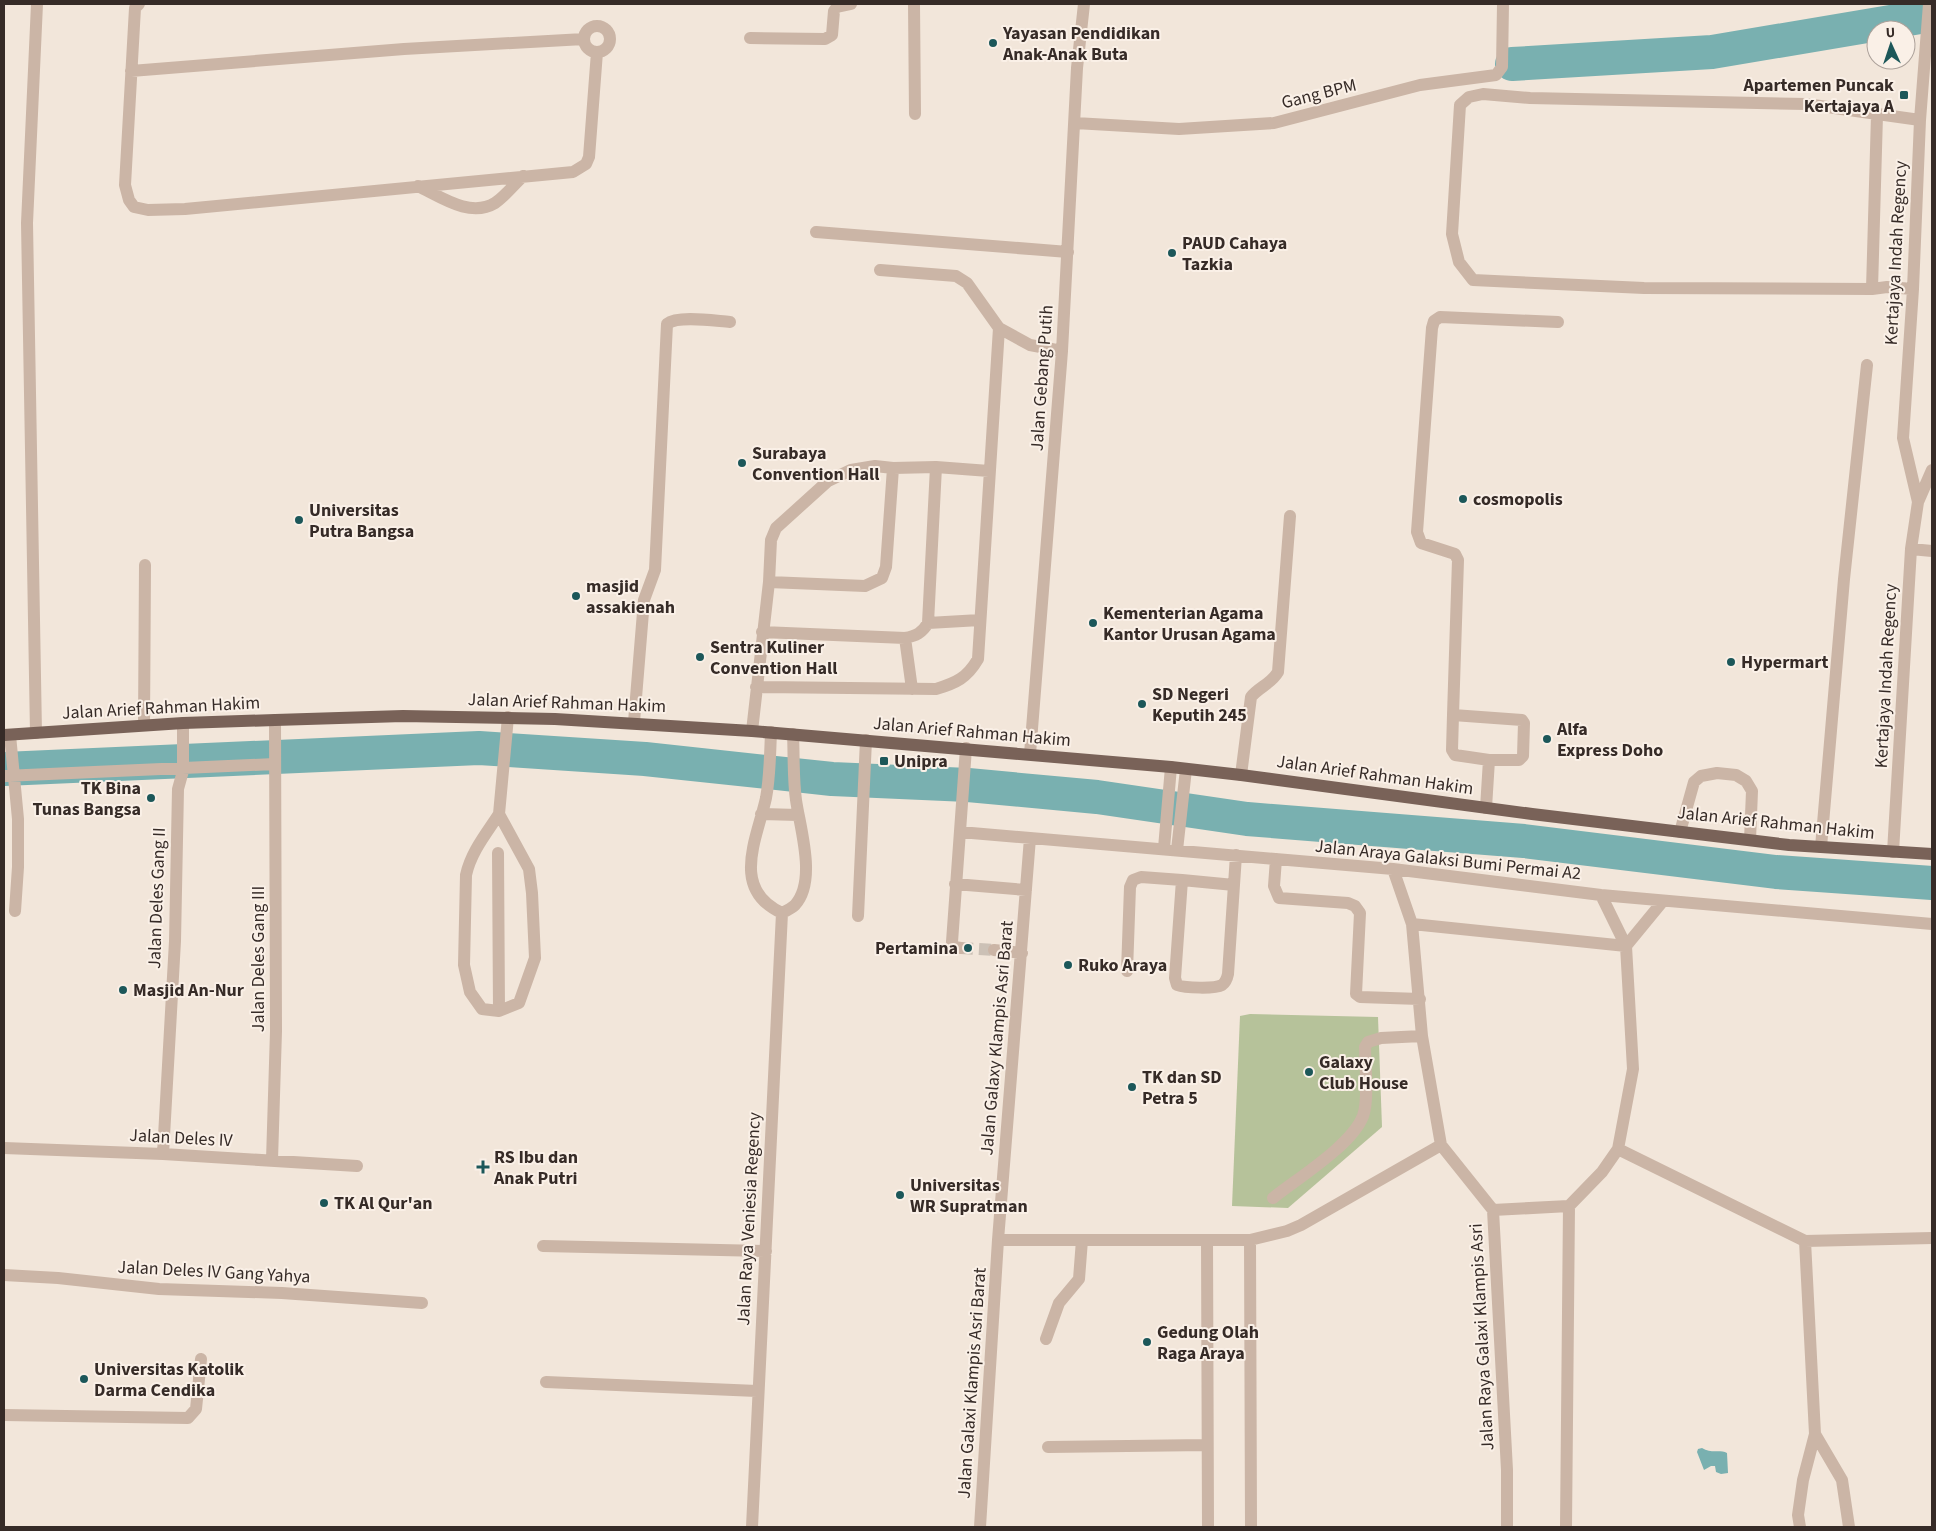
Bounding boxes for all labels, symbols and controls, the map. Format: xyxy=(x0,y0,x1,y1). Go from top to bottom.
north arrow xyxy=(1866,20,1916,70)
place label: Yayasan Pendidikan Anak-Anak Buta xyxy=(1002,21,1160,67)
text: U xyxy=(1885,23,1896,43)
marker: Yayasan Pendidikan Anak-Anak Buta xyxy=(987,37,999,49)
street label: Gang BPM xyxy=(1279,73,1359,115)
place label: Apartemen Puncak Kertajaya A xyxy=(1743,73,1895,119)
marker: Apartemen Puncak Kertajaya A xyxy=(1898,89,1910,101)
street label: Kertajaya Indah Regency xyxy=(1879,160,1913,346)
place label: PAUD Cahaya Tazkia xyxy=(1182,231,1287,277)
marker: PAUD Cahaya Tazkia xyxy=(1166,247,1178,259)
street label: Jalan Gebang Putih xyxy=(1024,304,1060,452)
place label: Surabaya Convention Hall xyxy=(752,441,879,487)
marker: Surabaya Convention Hall xyxy=(736,457,748,469)
place label: cosmopolis xyxy=(1473,487,1563,512)
marker: cosmopolis xyxy=(1457,493,1469,505)
place label: Universitas Putra Bangsa xyxy=(309,498,414,544)
marker: Universitas Putra Bangsa xyxy=(293,514,305,526)
place label: masjid assakienah xyxy=(586,574,675,620)
street label: Kertajaya Indah Regency xyxy=(1869,583,1903,769)
marker: masjid assakienah xyxy=(570,590,582,602)
place label: Kementerian Agama Kantor Urusan Agama xyxy=(1103,601,1276,647)
marker: Kementerian Agama Kantor Urusan Agama xyxy=(1087,617,1099,629)
place label: Sentra Kuliner Convention Hall xyxy=(710,635,837,681)
place label: Hypermart xyxy=(1741,650,1828,675)
marker: Sentra Kuliner Convention Hall xyxy=(694,651,706,663)
marker: Hypermart xyxy=(1725,656,1737,668)
place label: SD Negeri Keputih 245 xyxy=(1152,682,1247,728)
street label: Jalan Arief Rahman Hakim xyxy=(467,687,667,719)
street label: Jalan Arief Rahman Hakim xyxy=(61,690,261,726)
marker: SD Negeri Keputih 245 xyxy=(1136,698,1148,710)
street label: Jalan Arief Rahman Hakim xyxy=(872,711,1072,753)
place label: Alfa Express Doho xyxy=(1556,717,1663,763)
marker: Alfa Express Doho xyxy=(1541,733,1553,745)
place label: Unipra xyxy=(894,749,948,774)
street label: Jalan Arief Rahman Hakim xyxy=(1275,749,1475,801)
marker: Unipra xyxy=(878,755,890,767)
place label: TK Bina Tunas Bangsa xyxy=(32,776,141,822)
marker: TK Bina Tunas Bangsa xyxy=(145,792,157,804)
street label: Jalan Arief Rahman Hakim xyxy=(1676,800,1876,846)
street label: Jalan Deles Gang II xyxy=(142,827,172,969)
street label: Jalan Araya Galaksi Bumi Permai A2 xyxy=(1314,834,1582,886)
street label: Jalan Deles Gang III xyxy=(246,886,271,1032)
street label: Jalan Galaxy Klampis Asri Barat xyxy=(974,920,1020,1156)
place label: Pertamina xyxy=(875,936,958,961)
marker: Pertamina xyxy=(962,942,974,954)
place label: Ruko Araya xyxy=(1078,953,1167,978)
marker: Ruko Araya xyxy=(1062,959,1074,971)
place label: Masjid An-Nur xyxy=(133,978,245,1003)
marker: Masjid An-Nur xyxy=(117,984,129,996)
place label: Galaxy Club House xyxy=(1319,1050,1408,1096)
place label: TK dan SD Petra 5 xyxy=(1142,1065,1222,1111)
marker: Galaxy Club House xyxy=(1303,1066,1315,1078)
marker: TK dan SD Petra 5 xyxy=(1126,1081,1138,1093)
street label: Jalan Raya Veniesia Regency xyxy=(731,1111,767,1326)
street label: Jalan Deles IV xyxy=(129,1123,234,1153)
place label: RS Ibu dan Anak Putri xyxy=(493,1145,578,1191)
marker: RS Ibu dan Anak Putri xyxy=(476,1160,490,1174)
place label: Universitas WR Supratman xyxy=(910,1173,1028,1219)
marker: Universitas WR Supratman xyxy=(894,1189,906,1201)
place label: TK Al Qur'an xyxy=(334,1191,433,1216)
marker: TK Al Qur'an xyxy=(318,1197,330,1209)
street label: Jalan Raya Galaxi Klampis Asri xyxy=(1464,1223,1500,1451)
street label: Jalan Deles IV Gang Yahya xyxy=(117,1254,311,1290)
street label: Jalan Galaxi Klampis Asri Barat xyxy=(951,1267,993,1499)
place label: Gedung Olah Raga Araya xyxy=(1157,1320,1259,1366)
marker: Gedung Olah Raga Araya xyxy=(1141,1336,1153,1348)
place label: Universitas Katolik Darma Cendika xyxy=(94,1357,244,1403)
marker: Universitas Katolik Darma Cendika xyxy=(78,1373,90,1385)

